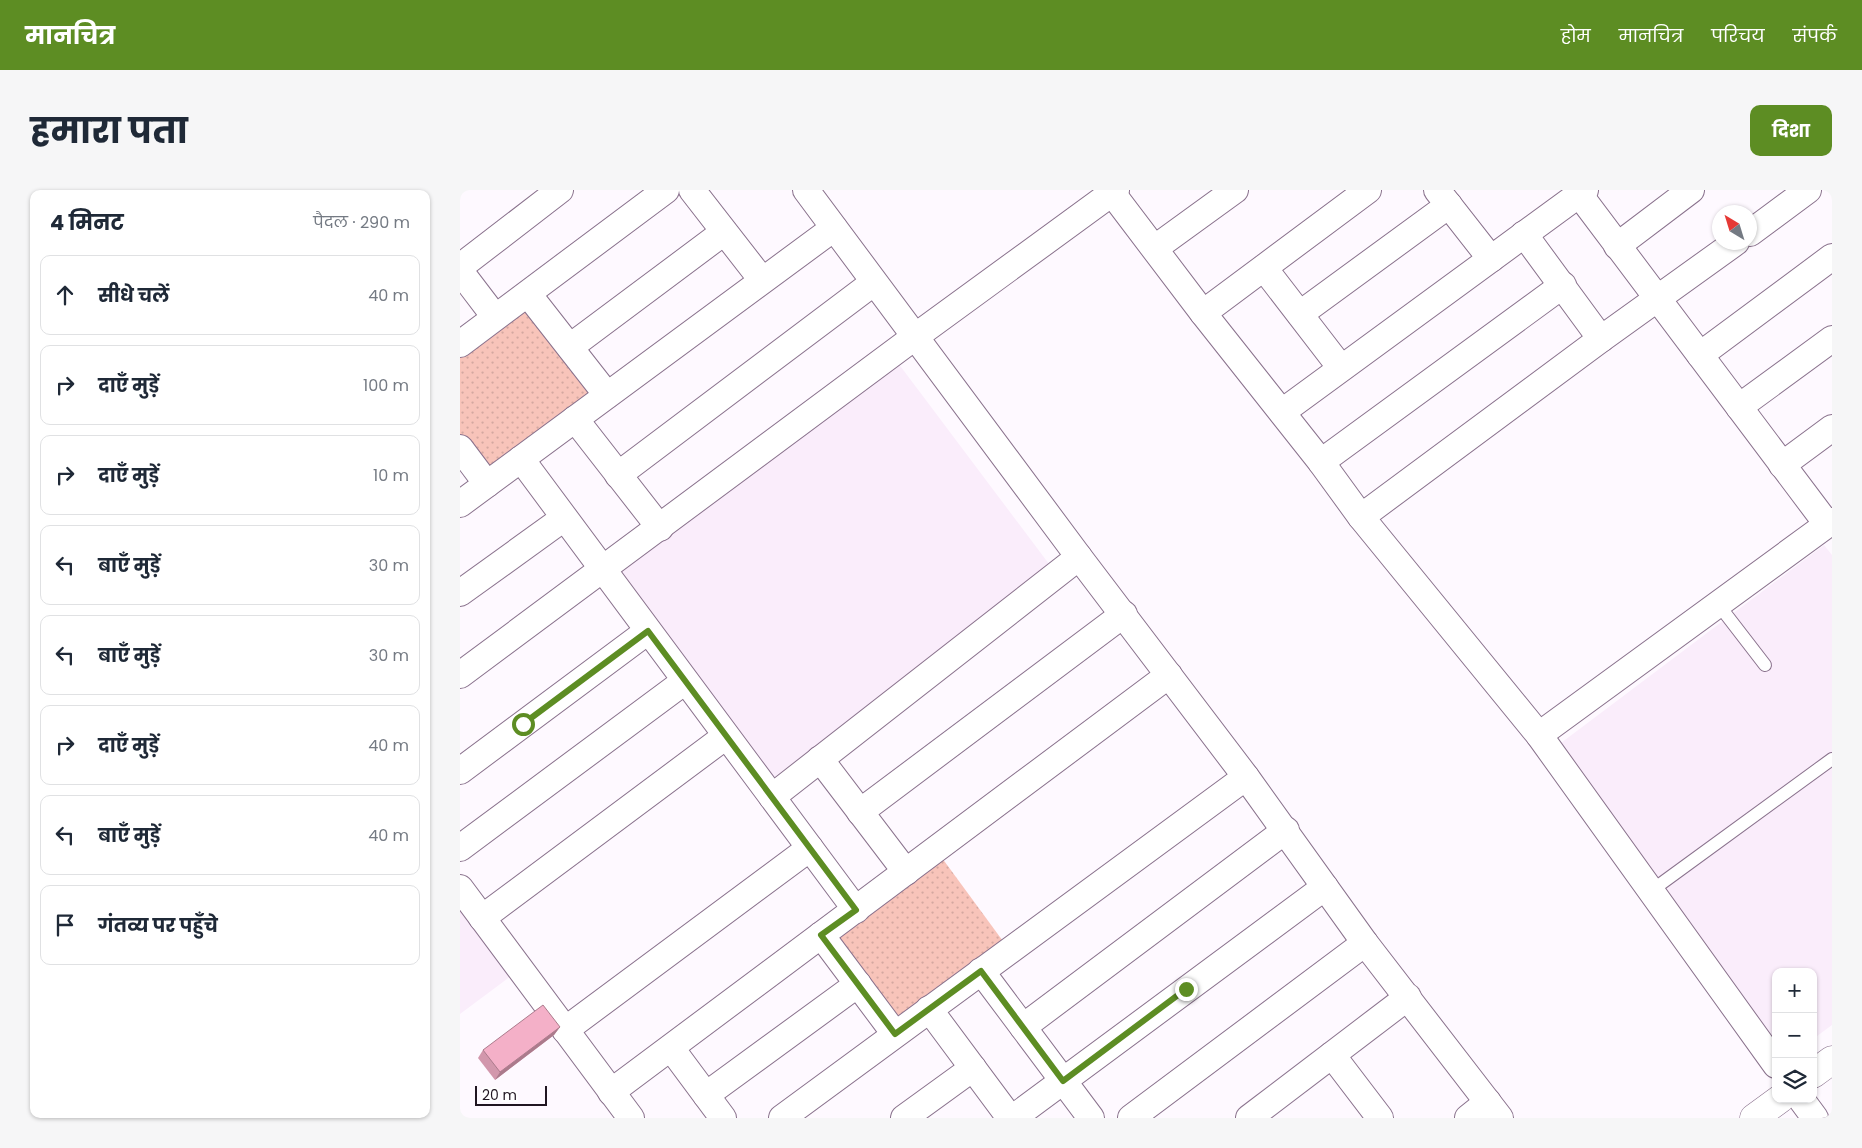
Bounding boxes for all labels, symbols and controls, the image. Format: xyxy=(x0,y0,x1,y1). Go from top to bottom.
text: मानचित्र xyxy=(25,19,115,52)
text: होम xyxy=(1561,23,1591,48)
text: मानचित्र xyxy=(1619,23,1683,48)
text: परिचय xyxy=(1711,23,1765,48)
text: संपर्क xyxy=(1793,23,1837,48)
button: दिशा xyxy=(1750,105,1832,156)
text: हमारा पता xyxy=(30,106,188,155)
north arrow xyxy=(1712,205,1757,250)
text: 4 मिनट xyxy=(50,208,124,237)
text: पैदल · 290 m xyxy=(313,211,410,234)
icon: ahead xyxy=(51,281,79,309)
text: सीधे चलें xyxy=(98,282,169,309)
text: 40 m xyxy=(368,284,409,307)
icon: right xyxy=(51,371,79,399)
text: दाएँ मुड़ें xyxy=(98,372,159,399)
text: 100 m xyxy=(363,374,409,397)
icon: right xyxy=(51,461,79,489)
text: दाएँ मुड़ें xyxy=(98,462,159,489)
text: 10 m xyxy=(373,464,409,487)
icon: left xyxy=(51,551,79,579)
text: बाएँ मुड़ें xyxy=(98,552,160,579)
text: 30 m xyxy=(369,554,409,577)
icon: left xyxy=(51,641,79,669)
text: बाएँ मुड़ें xyxy=(98,642,160,669)
text: 30 m xyxy=(369,644,409,667)
route start xyxy=(512,713,535,736)
icon: right xyxy=(51,731,79,759)
text: दाएँ मुड़ें xyxy=(98,732,159,759)
text: 40 m xyxy=(368,734,409,757)
icon: left xyxy=(51,821,79,849)
text: बाएँ मुड़ें xyxy=(98,822,160,849)
text: 40 m xyxy=(368,824,409,847)
icon: arrive xyxy=(51,911,79,939)
text: गंतव्य पर पहुँचे xyxy=(98,912,218,939)
map controls xyxy=(1772,968,1817,1103)
button: + xyxy=(1772,968,1817,1013)
route end xyxy=(1175,978,1198,1001)
button: − xyxy=(1772,1013,1817,1058)
button: layers xyxy=(1772,1058,1817,1103)
scale bar xyxy=(475,1083,548,1106)
text: 20 m xyxy=(482,1085,517,1105)

